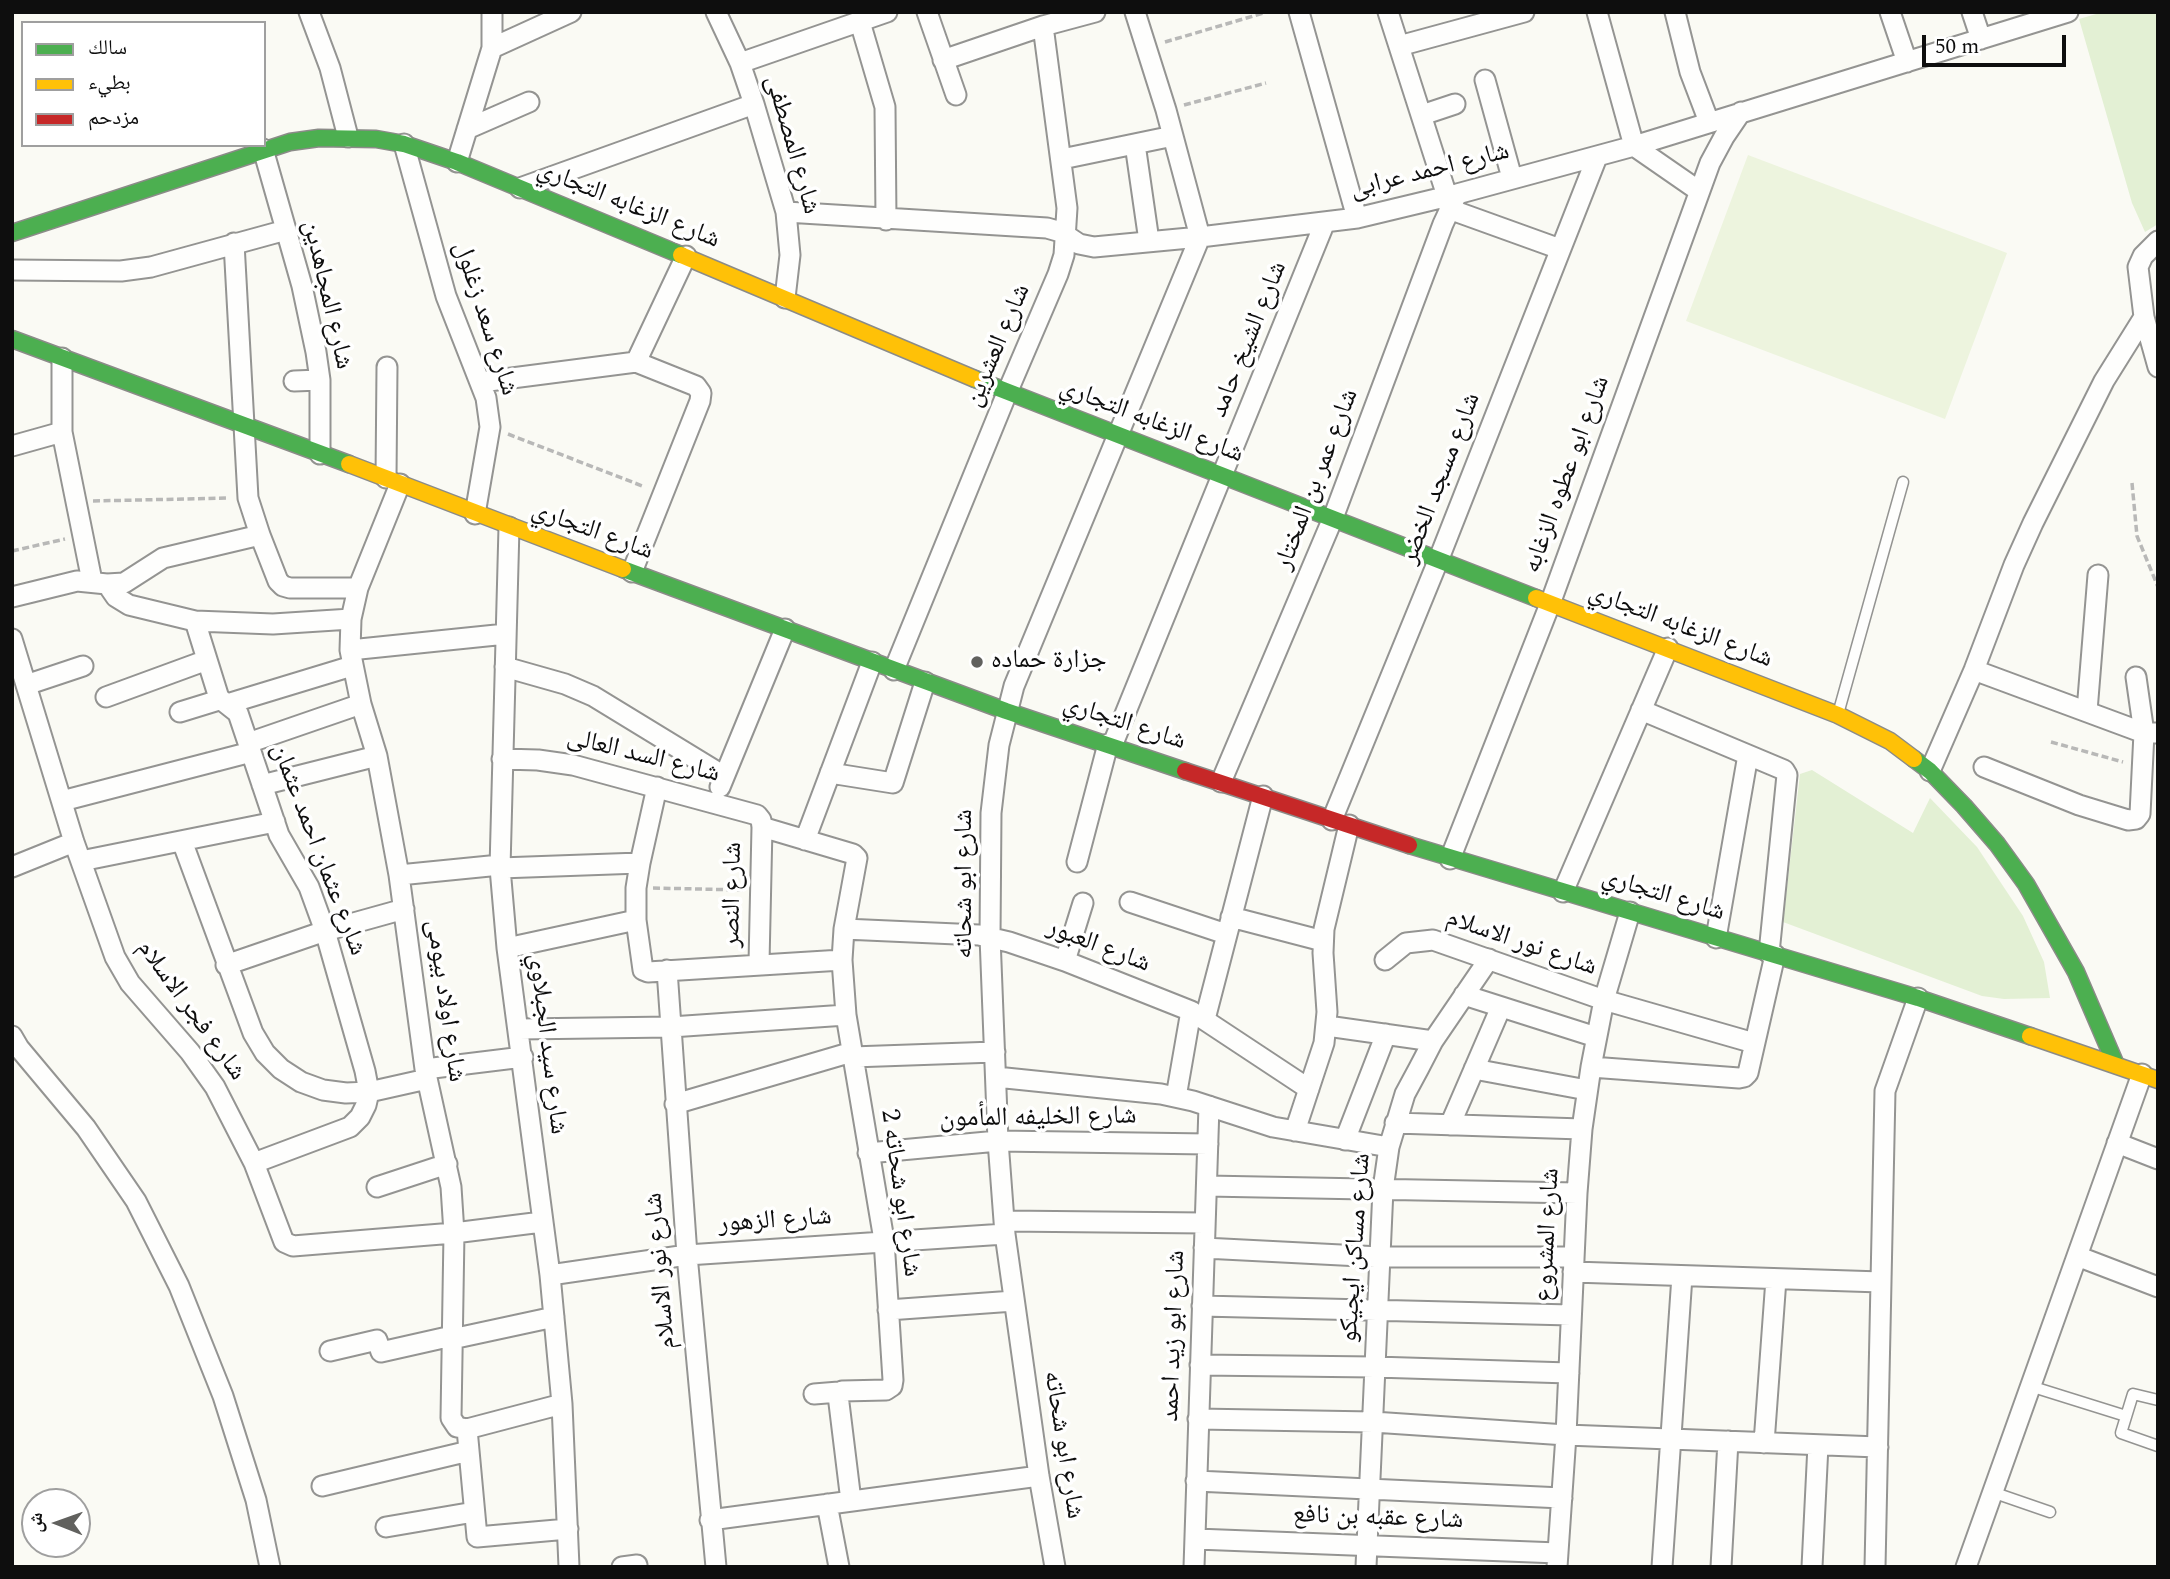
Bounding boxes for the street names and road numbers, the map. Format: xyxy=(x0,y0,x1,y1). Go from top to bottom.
street label: شارع المصطفى xyxy=(756,72,826,218)
street label: شارع احمد عرابى xyxy=(1347,137,1513,207)
street label: شارع الزغابه التجاري xyxy=(532,155,724,257)
street label: شارع المجاهدين xyxy=(294,217,358,373)
street label: شارع سعد زغلول xyxy=(444,238,524,400)
street label: شارع الشيخ حامد xyxy=(1205,258,1295,422)
street label: شارع العشرين xyxy=(959,280,1039,412)
street label: شارع ابو عطوه الزغابه xyxy=(1518,372,1618,578)
street label: شارع الزغابه التجاري xyxy=(1055,373,1247,471)
street label: شارع عمر بن المختار xyxy=(1269,385,1367,575)
street label: شارع مسجد الخضر xyxy=(1395,389,1489,569)
street label: شارع التجاري xyxy=(527,496,657,568)
street label: شارع الزغابه التجاري xyxy=(1584,578,1776,676)
street label: شارع التجاري xyxy=(1059,690,1189,758)
street label: شارع السد العالى xyxy=(563,723,723,791)
street label: شارع عثمان احمد عثمان xyxy=(262,739,372,961)
street label: شارع ابو شحاته xyxy=(950,809,982,959)
street label: شارع النصر xyxy=(717,842,751,948)
street label: شارع التجاري xyxy=(1598,863,1728,929)
street label: شارع نور الاسلام xyxy=(1442,904,1600,984)
street label: شارع العبور xyxy=(1042,913,1154,981)
street label: شارع اولاد بيومى xyxy=(417,918,471,1084)
street label: شارع فجر الاسلام xyxy=(128,934,252,1088)
street label: شارع سيد الجبلاوي xyxy=(519,952,573,1136)
street label: شارع الخليفه المأمون xyxy=(939,1102,1137,1136)
street label: شارع ابو شحاته 2 xyxy=(872,1107,926,1279)
street label: شارع مساكن ايجيكو xyxy=(1335,1152,1379,1344)
street label: شارع المشروع xyxy=(1530,1167,1568,1303)
street label: شارع نور الاسلام xyxy=(640,1191,684,1351)
street label: شارع الزهور xyxy=(717,1202,833,1242)
street label: شارع ابو زيد احمد xyxy=(1156,1250,1194,1422)
street label: شارع ابو شحاته xyxy=(1035,1369,1089,1521)
street label: شارع عقبه بن نافع xyxy=(1292,1500,1464,1538)

